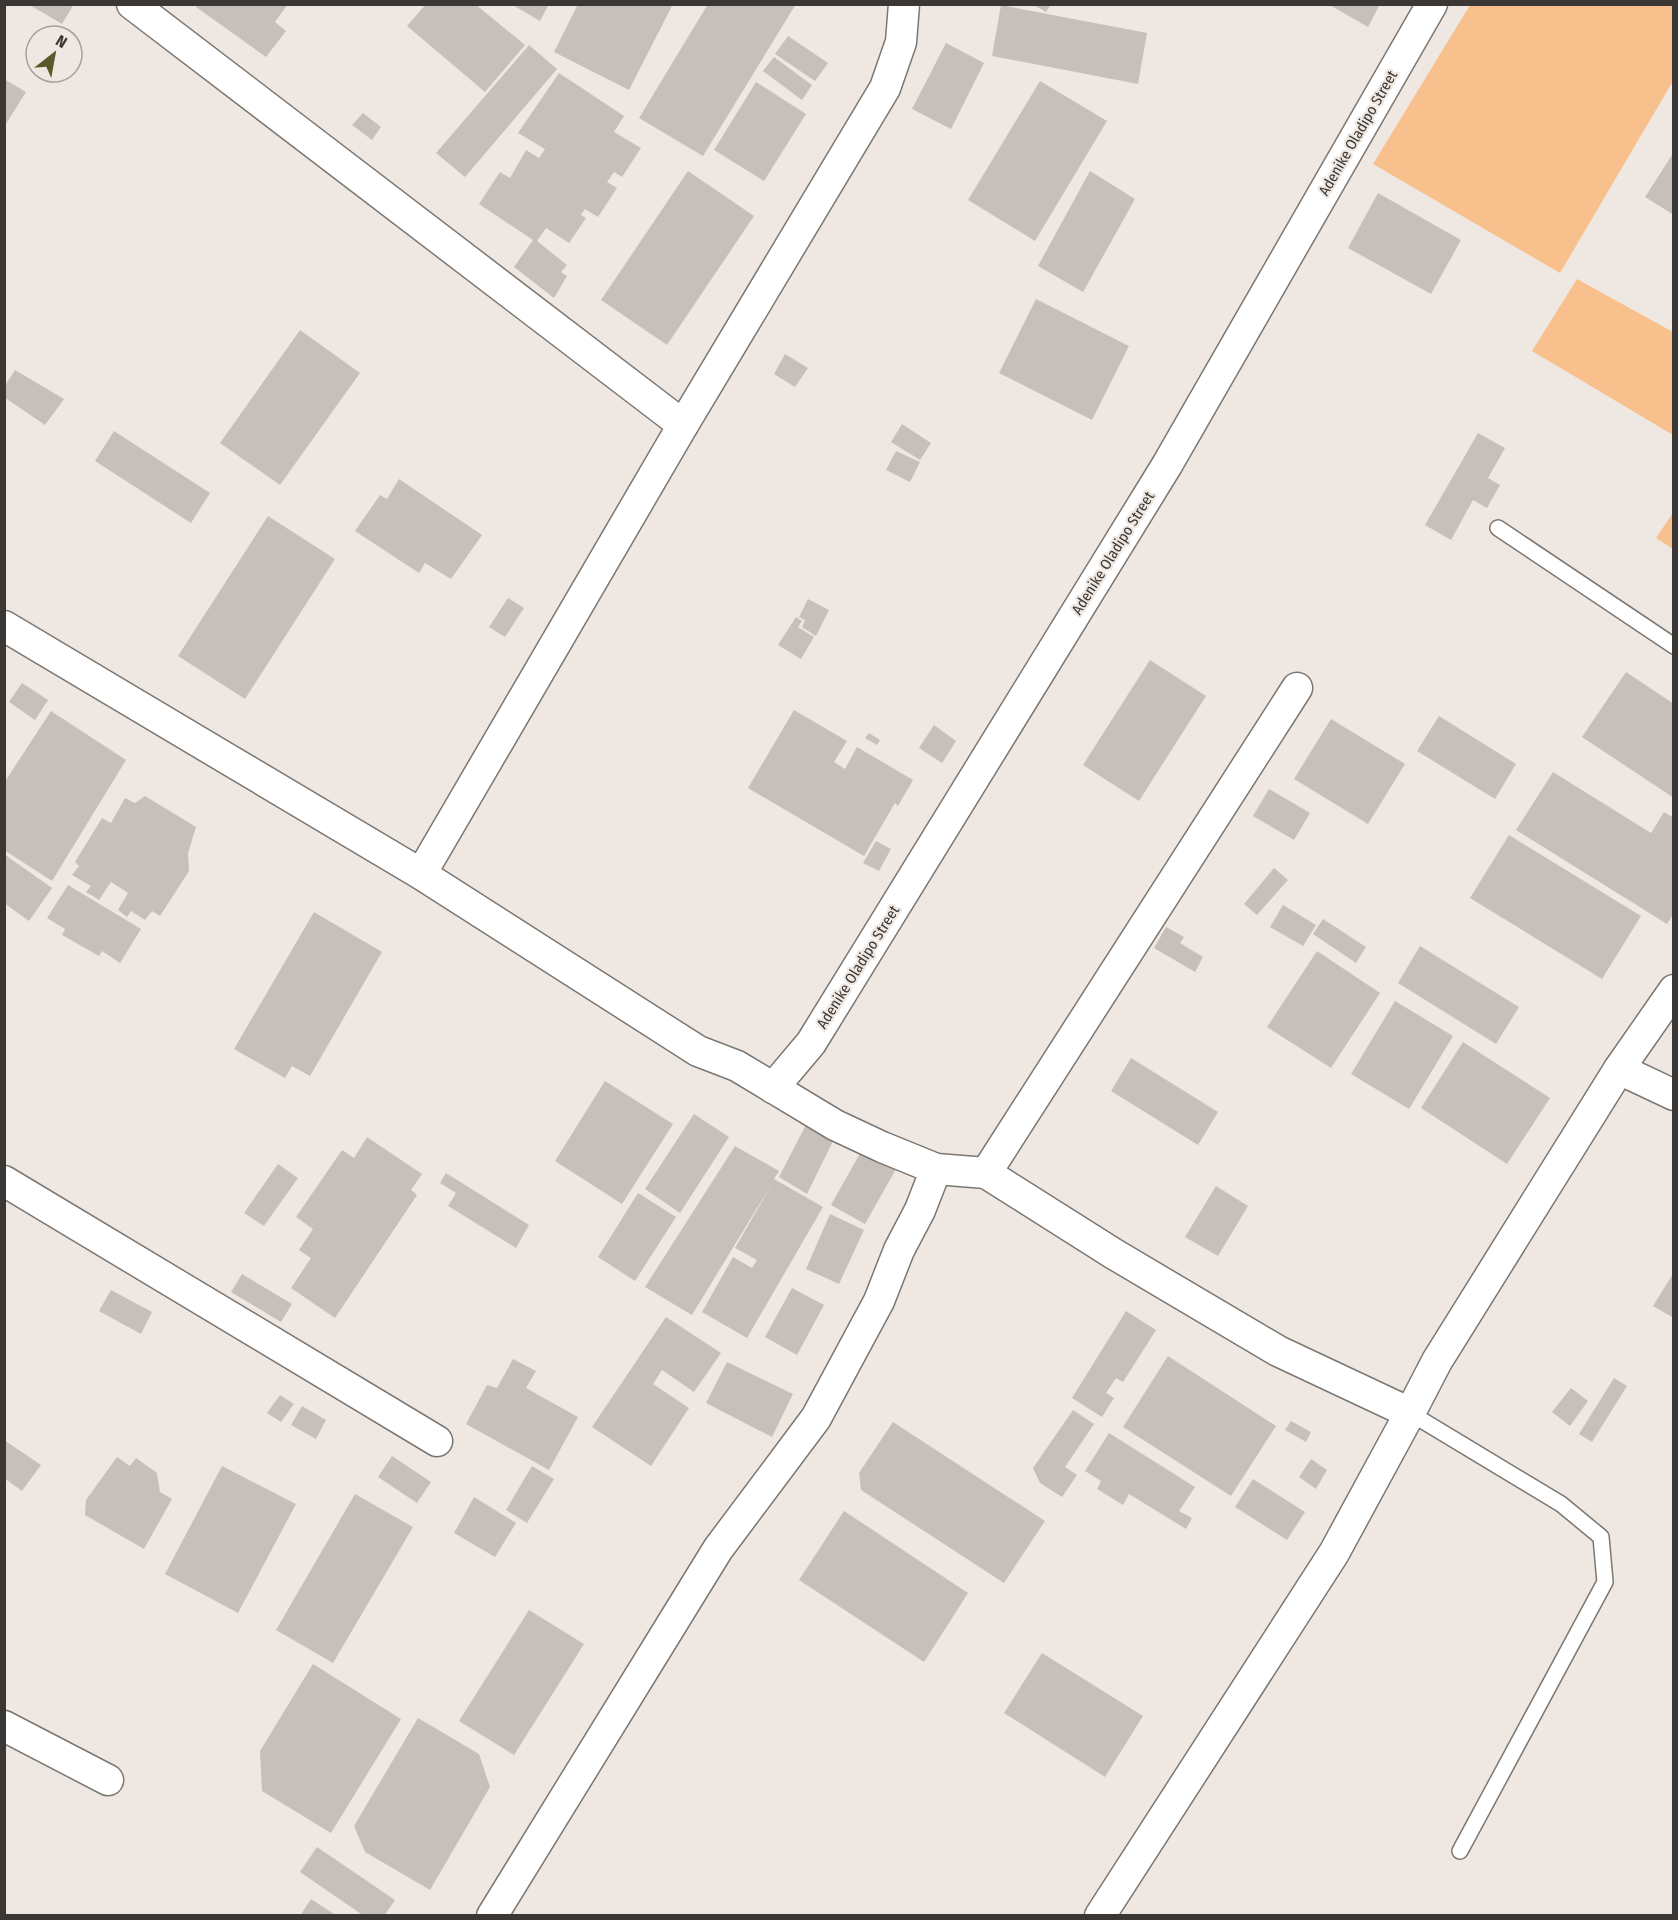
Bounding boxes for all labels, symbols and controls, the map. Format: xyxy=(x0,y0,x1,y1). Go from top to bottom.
north arrow xyxy=(24,24,84,84)
text: N xyxy=(52,31,70,52)
street label: Adenike Oladipo Street xyxy=(1315,67,1401,199)
street label: Adenike Oladipo Street xyxy=(1068,488,1158,618)
street label: Adenike Oladipo Street xyxy=(813,902,903,1032)

